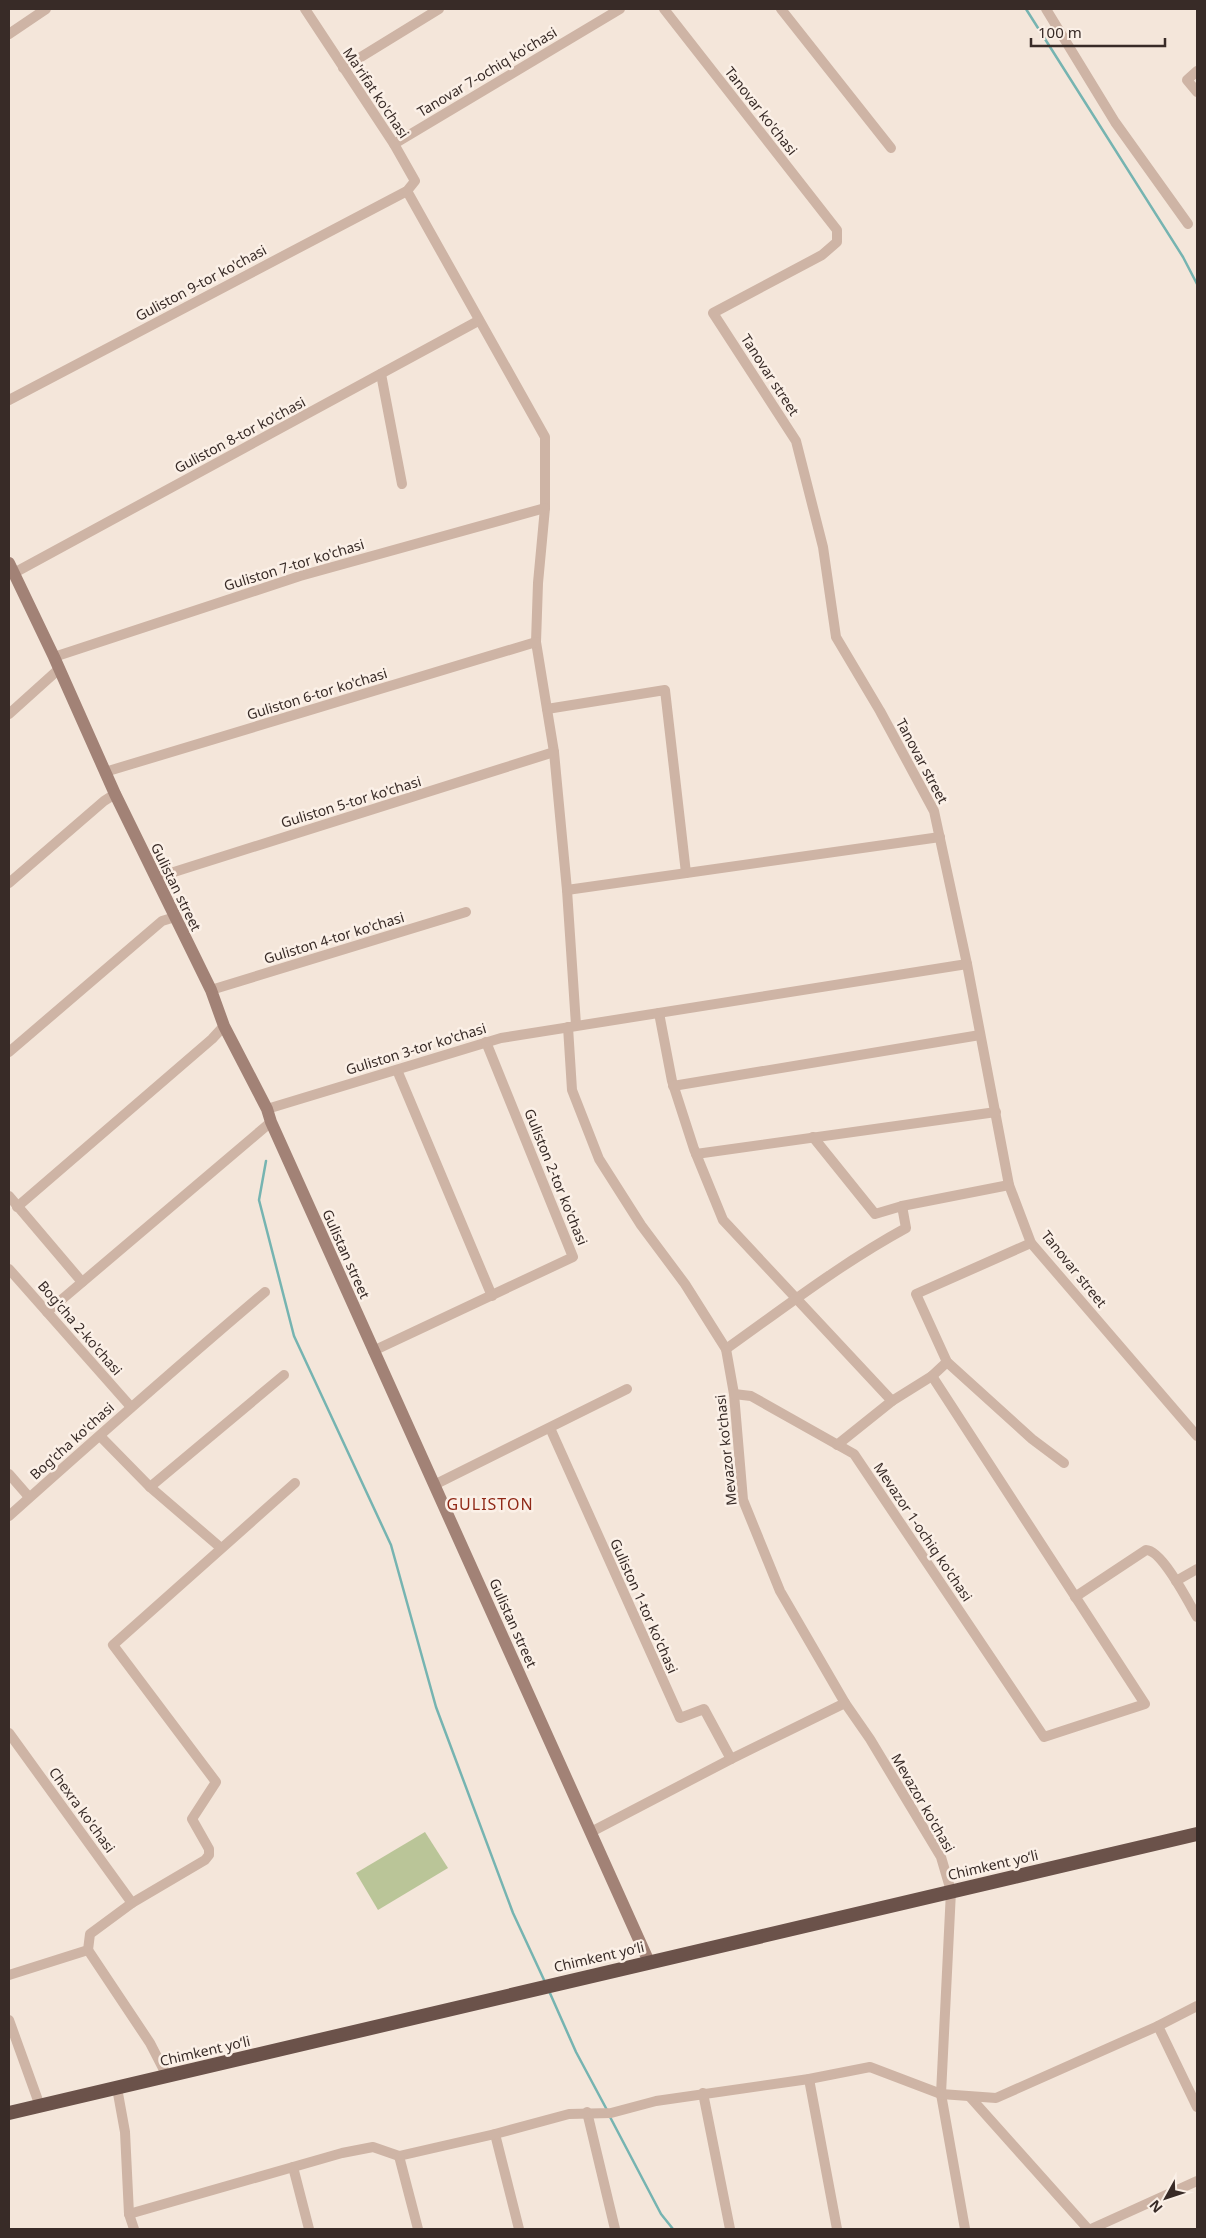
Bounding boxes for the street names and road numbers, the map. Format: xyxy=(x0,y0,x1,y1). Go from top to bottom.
street label: Tanovar 7-ochiq ko'chasi xyxy=(413,22,560,121)
street label: Ma'rifat ko'chasi xyxy=(339,44,414,142)
street label: Tanovar ko'chasi xyxy=(721,63,802,159)
street label: Guliston 9-tor ko'chasi xyxy=(132,240,270,325)
street label: Tanovar street xyxy=(737,330,804,419)
street label: Guliston 8-tor ko'chasi xyxy=(171,392,309,477)
street label: Guliston 7-tor ko'chasi xyxy=(221,534,366,595)
street label: Guliston 6-tor ko'chasi xyxy=(244,663,389,724)
street label: Tanovar street xyxy=(892,715,953,807)
street label: Guliston 5-tor ko'chasi xyxy=(278,771,423,832)
street label: Gulistan street xyxy=(147,839,206,934)
street label: Guliston 4-tor ko'chasi xyxy=(261,907,406,968)
street label: Guliston 3-tor ko'chasi xyxy=(343,1018,488,1079)
street label: Guliston 2-tor ko'chasi xyxy=(520,1106,593,1248)
street label: Gulistan street xyxy=(318,1206,375,1302)
street label: Tanovar street xyxy=(1037,1226,1111,1311)
street label: Bog'cha 2-ko'chasi xyxy=(34,1276,127,1379)
street label: Mevazor ko'chasi xyxy=(710,1394,741,1506)
street label: Bog'cha ko'chasi xyxy=(26,1398,118,1483)
street label: Mevazor 1-ochiq ko'chasi xyxy=(870,1459,977,1605)
street label: Guliston 1-tor ko'chasi xyxy=(606,1535,683,1676)
street label: Gulistan street xyxy=(485,1575,542,1671)
street label: Mevazor ko'chasi xyxy=(887,1750,960,1856)
street label: Chexra ko'chasi xyxy=(45,1763,120,1856)
street label: Chimkent yo‘li xyxy=(946,1845,1040,1884)
street label: Chimkent yo‘li xyxy=(552,1937,646,1976)
street label: Chimkent yo‘li xyxy=(158,2031,252,2070)

